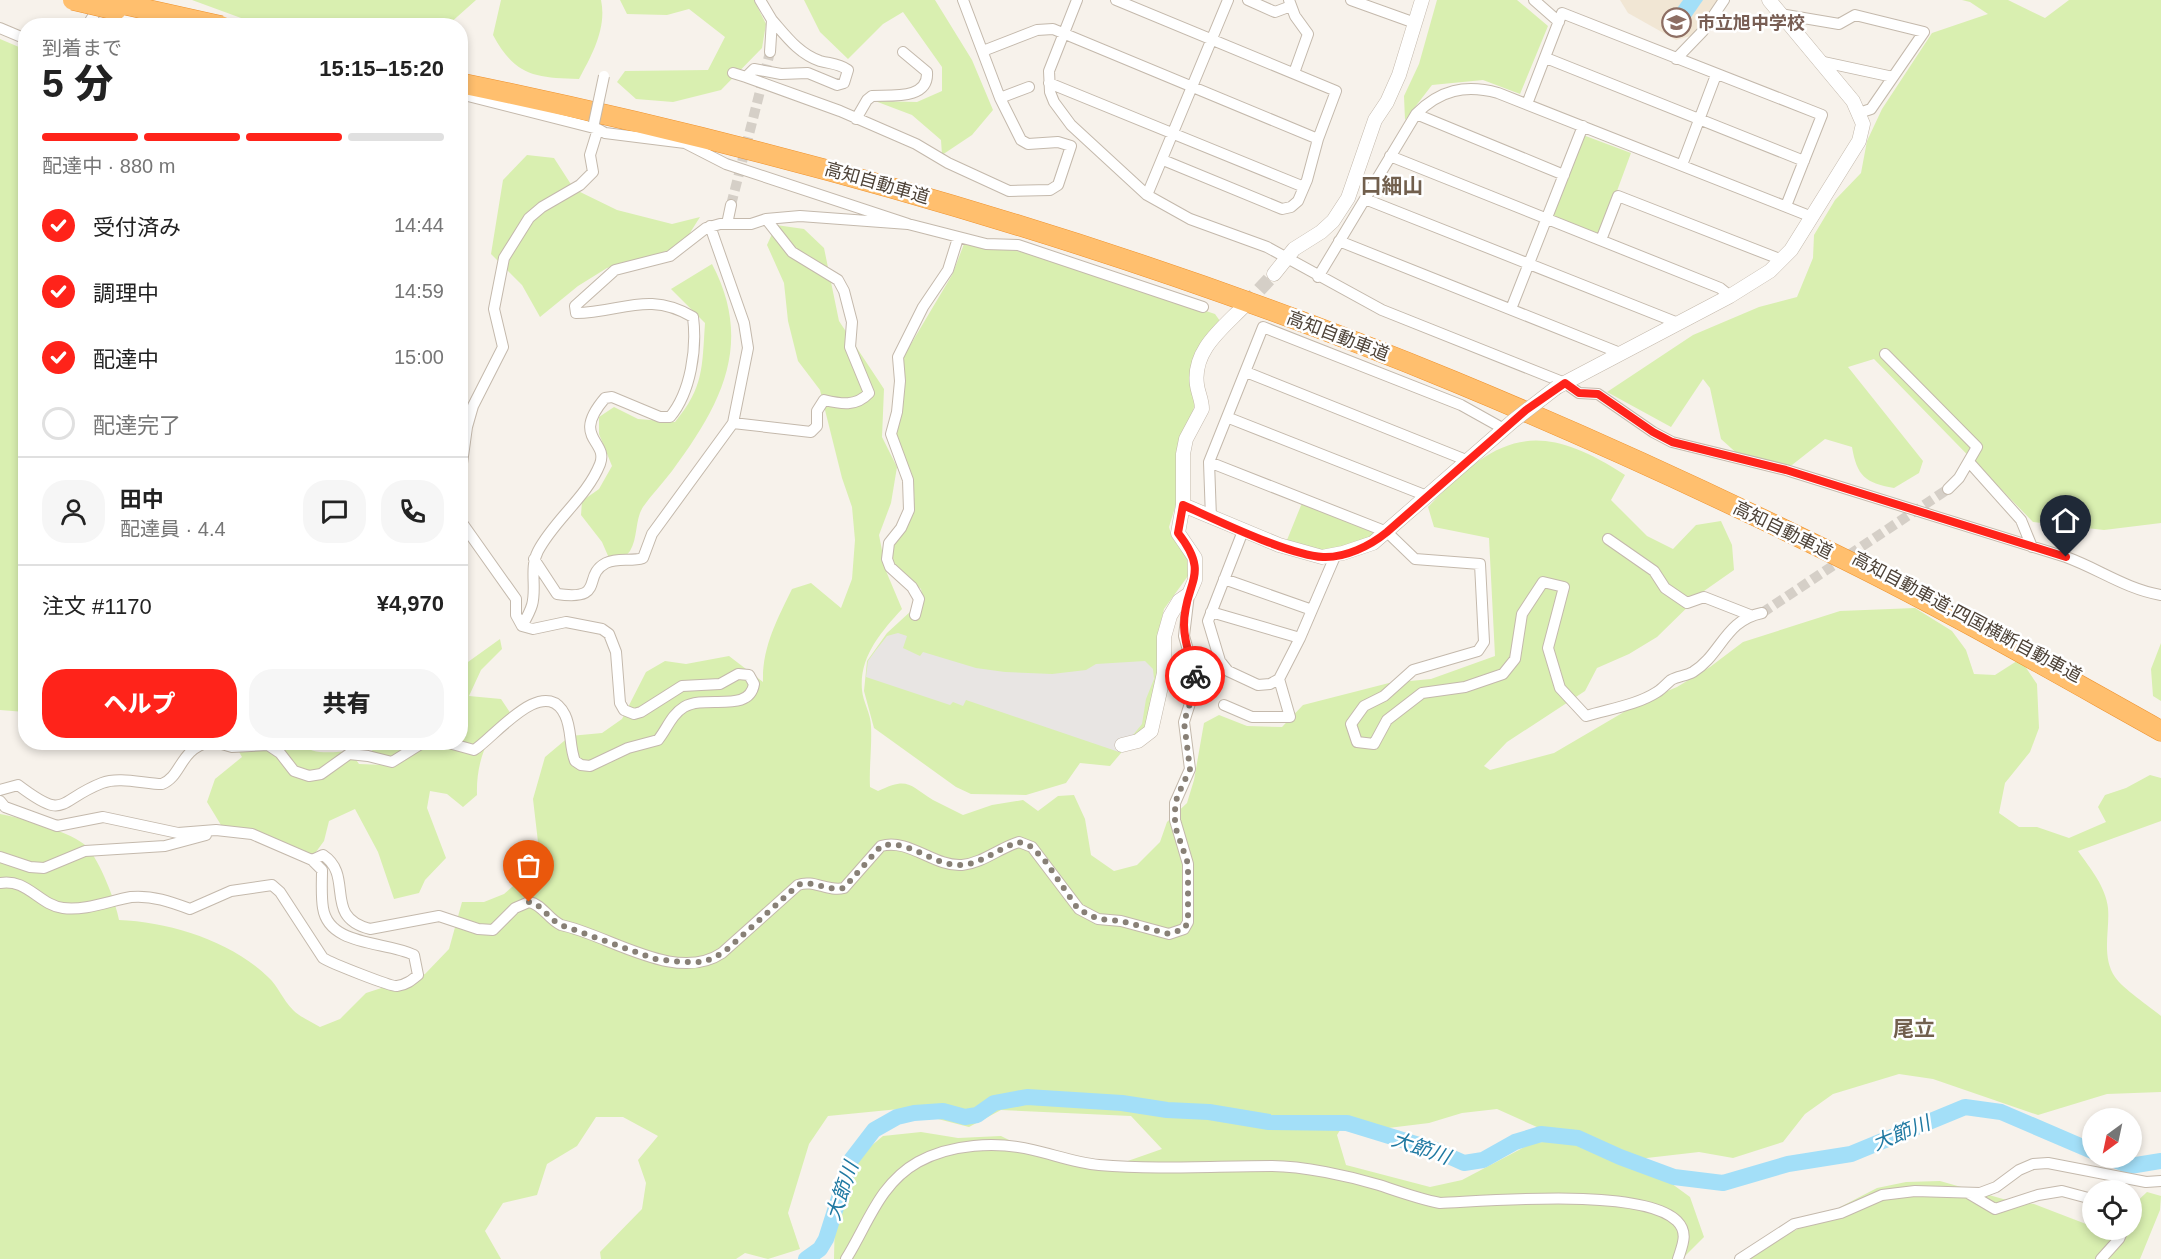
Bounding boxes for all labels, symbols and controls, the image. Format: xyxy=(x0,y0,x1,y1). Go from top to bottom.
school or university icon: 市立旭中学校 xyxy=(1660,7,1692,39)
place label: 市立旭中学校 xyxy=(1697,13,1805,33)
text: 到着まで xyxy=(42,37,122,59)
text: 15:15–15:20 xyxy=(319,56,444,81)
text: 5 分 xyxy=(42,62,114,105)
text: 配達中 · 880 m xyxy=(42,155,175,177)
street label: 高知自動車道 xyxy=(822,159,932,207)
district label: 口細山 xyxy=(1361,174,1424,197)
icon: check xyxy=(42,209,75,242)
text: 14:44 xyxy=(394,214,444,236)
text: 受付済み xyxy=(93,215,181,240)
icon: check xyxy=(42,275,75,308)
text: 14:59 xyxy=(394,280,444,302)
text: 調理中 xyxy=(93,281,159,306)
street label: 高知自動車道 xyxy=(1284,307,1392,365)
icon: check xyxy=(42,341,75,374)
text: 15:00 xyxy=(394,346,444,368)
text: 配達中 xyxy=(93,347,159,372)
text: 配達完了 xyxy=(93,413,181,438)
button: person xyxy=(42,480,105,543)
button: chat xyxy=(303,480,366,543)
button: phone xyxy=(381,480,444,543)
text: 田中 xyxy=(120,487,164,512)
pin xyxy=(2040,495,2091,557)
street label: 高知自動車道 xyxy=(1730,497,1836,563)
icon: home xyxy=(2049,504,2082,537)
text: 配達員 · 4.4 xyxy=(120,518,226,540)
street label: 高知自動車道;四国横断自動車道 xyxy=(1849,548,2085,686)
text: ¥4,970 xyxy=(377,591,444,616)
text: 注文 #1170 xyxy=(42,594,152,619)
courier xyxy=(1165,646,1225,706)
icon: bike xyxy=(1179,660,1212,693)
button: ヘルプ xyxy=(42,669,237,738)
button: 共有 xyxy=(249,669,444,738)
pin xyxy=(503,840,554,902)
icon: bag xyxy=(512,849,545,882)
district label: 尾立 xyxy=(1893,1017,1935,1040)
north arrow xyxy=(2082,1108,2142,1168)
map controls xyxy=(2082,1108,2142,1240)
water label: 大節川 xyxy=(1869,1111,1935,1154)
water label: 大節川 xyxy=(1389,1128,1455,1169)
water label: 大節川 xyxy=(822,1157,863,1223)
button: locate xyxy=(2082,1180,2142,1240)

